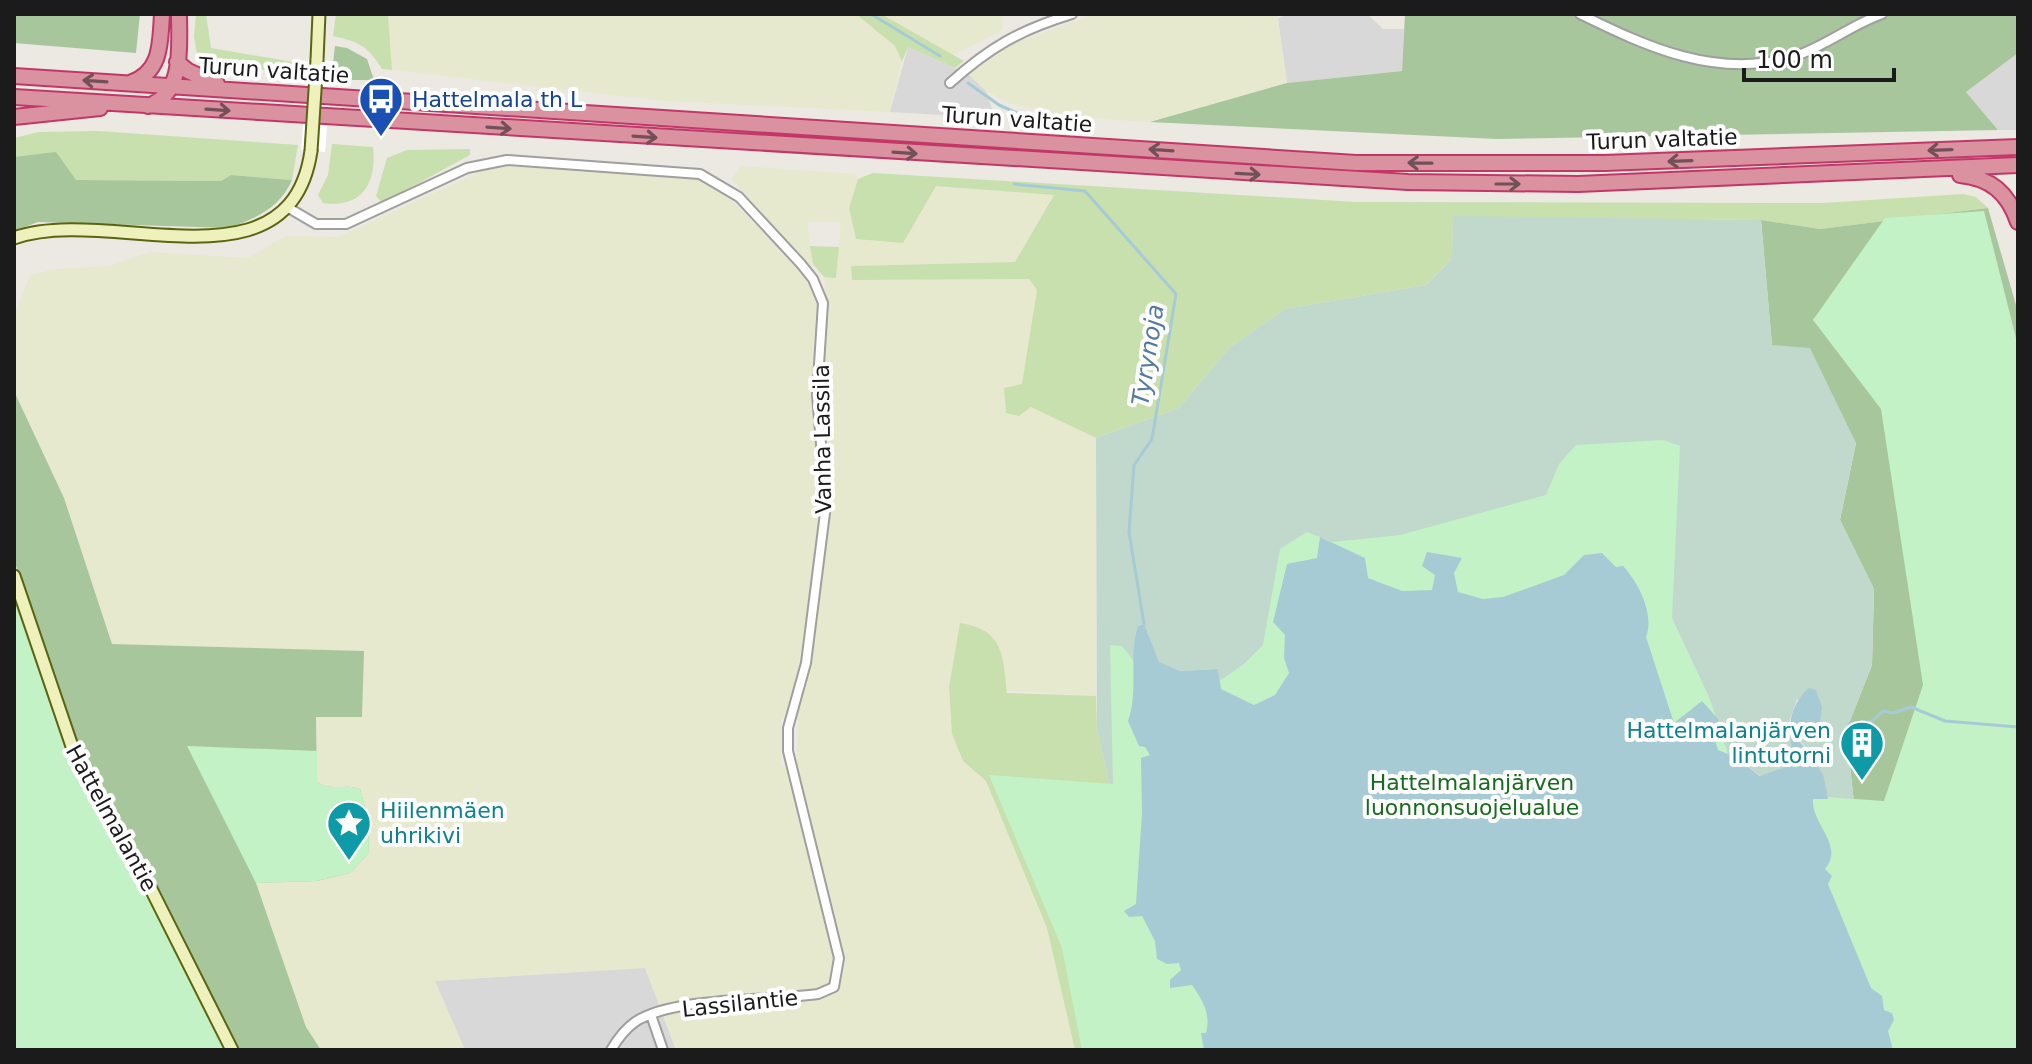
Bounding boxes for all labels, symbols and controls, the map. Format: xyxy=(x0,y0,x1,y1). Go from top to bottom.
scale bar xyxy=(1744,32,1894,82)
text: 100 m xyxy=(1756,46,1833,74)
street label: Turun valtatie xyxy=(197,53,350,88)
one-way arrow xyxy=(82,73,109,88)
bus stop icon: Hattelmala th L xyxy=(357,75,405,138)
place label: Hattelmala th L xyxy=(412,87,583,112)
street label: Turun valtatie xyxy=(940,102,1093,137)
one-way arrow xyxy=(204,103,231,118)
one-way arrow xyxy=(485,121,512,136)
street label: Turun valtatie xyxy=(1585,124,1738,155)
one-way arrow xyxy=(631,130,658,145)
one-way arrow xyxy=(1148,143,1175,158)
one-way arrow xyxy=(1927,143,1954,158)
one-way arrow xyxy=(891,146,918,161)
one-way arrow xyxy=(1667,153,1694,168)
one-way arrow xyxy=(1407,155,1434,171)
one-way arrow xyxy=(1234,167,1261,182)
one-way arrow xyxy=(1494,176,1521,192)
water label: Tyrynoja xyxy=(1126,302,1170,408)
street label: Vanha Lassila xyxy=(809,364,836,514)
place label: Hattelmalanjärven lintutorni xyxy=(1626,718,1831,768)
building icon: Hattelmalanjärven lintutorni xyxy=(1838,719,1886,782)
street label: Hattelmalantie xyxy=(61,741,162,896)
park label: Hattelmalanjärven luonnonsuojelualue xyxy=(1365,770,1579,820)
place label: Hiilenmäen uhrikivi xyxy=(380,798,505,848)
place icon: Hiilenmäen uhrikivi xyxy=(325,799,373,862)
street label: Lassilantie xyxy=(681,985,799,1022)

